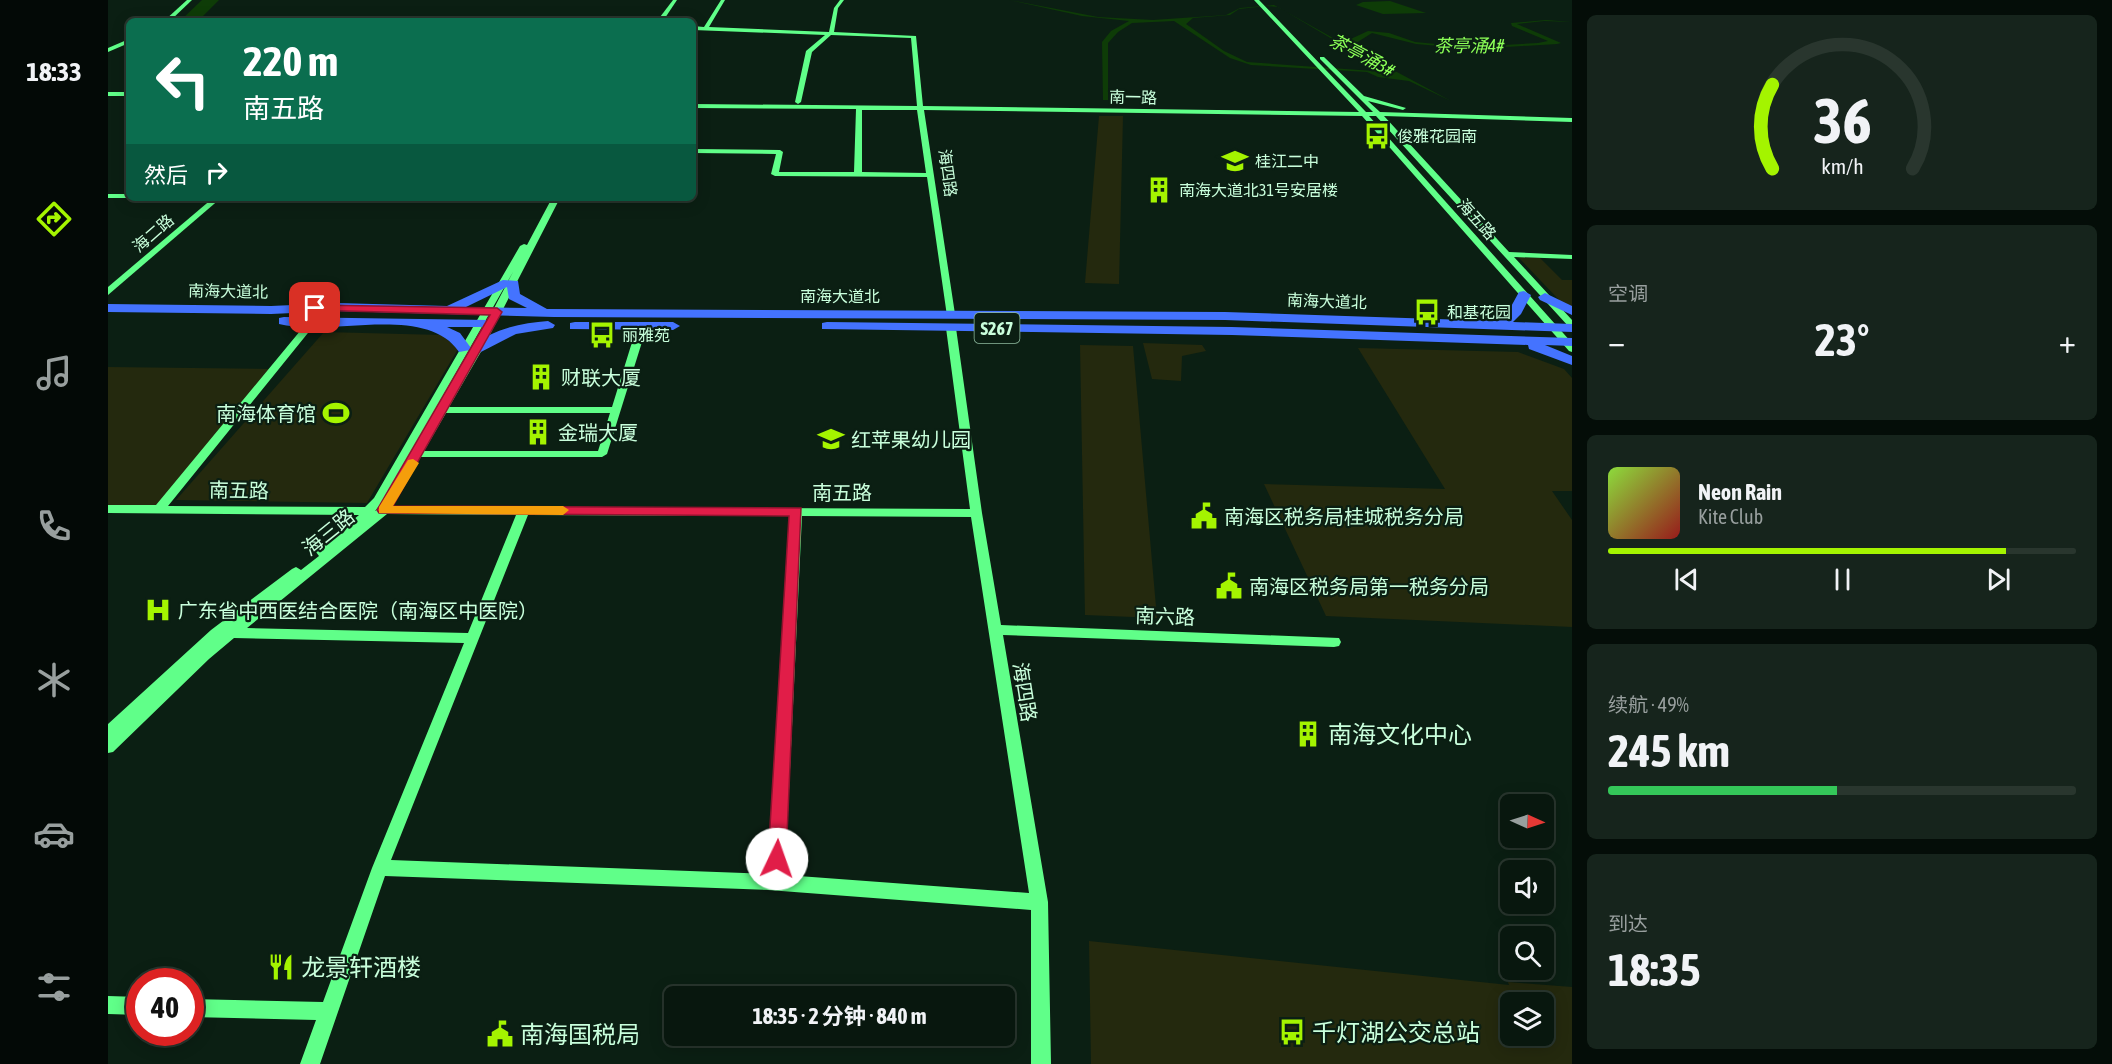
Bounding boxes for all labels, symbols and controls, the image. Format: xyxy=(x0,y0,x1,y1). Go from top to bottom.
water label: 茶亭涌3# xyxy=(1326,29,1399,81)
water label: 茶亭涌4# xyxy=(1434,35,1505,56)
text: 220 m xyxy=(243,37,338,85)
icon: left xyxy=(144,42,222,120)
text: 18:33 xyxy=(26,56,82,87)
text: 36 xyxy=(1813,86,1871,157)
street label: 南一路 xyxy=(1109,88,1157,106)
text: 南五路 xyxy=(243,93,324,124)
bus stop icon: 俊雅花园南 xyxy=(1362,121,1392,151)
place label: 俊雅花园南 xyxy=(1397,127,1477,145)
school or university icon: 桂江二中 xyxy=(1220,146,1250,176)
street label: 海四路 xyxy=(936,148,960,198)
place label: 桂江二中 xyxy=(1255,152,1319,170)
text: km/h xyxy=(1821,155,1863,180)
icon: right xyxy=(200,156,233,189)
text: 然后 xyxy=(144,162,188,188)
building icon: 南海大道北31号安居楼 xyxy=(1144,175,1174,205)
place label: 南海大道北31号安居楼 xyxy=(1179,181,1338,199)
street label: 海五路 xyxy=(1454,195,1500,243)
icon: directions xyxy=(33,198,75,240)
street label: 海二路 xyxy=(129,210,177,256)
street label: 南海大道北 xyxy=(188,281,268,301)
pin xyxy=(289,282,340,333)
text: 空调 xyxy=(1608,282,1648,305)
street label: 南海大道北 xyxy=(800,287,880,305)
icon: arrive xyxy=(298,291,331,324)
street label: 南海大道北 xyxy=(1287,291,1367,311)
bus stop icon: 和基花园 xyxy=(1412,297,1442,327)
place label: 和基花园 xyxy=(1447,303,1511,321)
road number: S267 xyxy=(974,313,1020,343)
text: 23° xyxy=(1815,314,1869,366)
bus stop icon: 丽雅苑 xyxy=(587,320,617,350)
text: − xyxy=(1608,322,1625,360)
text: + xyxy=(2059,322,2076,360)
place label: 丽雅苑 xyxy=(622,326,670,344)
icon: music xyxy=(33,352,75,394)
building icon: 财联大厦 xyxy=(526,362,556,392)
place label: 财联大厦 xyxy=(561,366,641,389)
sports icon: 南海体育馆 xyxy=(321,398,351,428)
place label: 南海体育馆 xyxy=(216,402,316,425)
building icon: 金瑞大厦 xyxy=(523,417,553,447)
place label: 金瑞大厦 xyxy=(558,421,638,444)
school or university icon: 红苹果幼儿园 xyxy=(816,424,846,454)
place label: 红苹果幼儿园 xyxy=(851,428,971,451)
street label: 南五路 xyxy=(209,478,269,502)
text: Neon Rain xyxy=(1698,479,1782,505)
street label: 南五路 xyxy=(812,481,872,504)
public building icon: 南海区税务局桂城税务分局 xyxy=(1189,501,1219,531)
street label: 海三路 xyxy=(297,504,359,560)
icon: phone xyxy=(33,505,75,547)
place label: 南海区税务局桂城税务分局 xyxy=(1224,505,1464,528)
text: Kite Club xyxy=(1698,505,1763,528)
icon: previous xyxy=(1670,563,1703,596)
icon: pause xyxy=(1826,563,1859,596)
icon: next xyxy=(1982,563,2015,596)
public building icon: 南海区税务局第一税务分局 xyxy=(1214,571,1244,601)
place label: 南海区税务局第一税务分局 xyxy=(1249,575,1489,598)
hospital icon: 广东省中西医结合医院（南海区中医院） xyxy=(143,595,173,625)
place label: 广东省中西医结合医院（南海区中医院） xyxy=(178,599,538,622)
street label: 南六路 xyxy=(1135,603,1195,629)
icon: climate xyxy=(33,659,75,701)
street label: 海四路 xyxy=(1009,661,1041,723)
text: 续航 · 49% xyxy=(1608,693,1689,716)
building icon: 南海文化中心 xyxy=(1293,719,1323,749)
place label: 南海文化中心 xyxy=(1328,721,1472,748)
text: 245 km xyxy=(1608,725,1730,777)
north arrow xyxy=(1500,794,1554,848)
map controls xyxy=(1500,794,1554,1046)
icon: car xyxy=(33,813,75,855)
position arrow xyxy=(745,827,809,891)
button: sound xyxy=(1500,860,1554,914)
text: 到达 xyxy=(1608,912,1648,935)
button: search xyxy=(1500,926,1554,980)
text: 18:35 xyxy=(1608,944,1701,996)
restaurant icon: 龙景轩酒楼 xyxy=(266,952,296,982)
place label: 龙景轩酒楼 xyxy=(301,954,421,981)
icon: filters xyxy=(33,966,75,1008)
speed limit sign: 40 xyxy=(126,968,204,1046)
button: layers xyxy=(1500,992,1554,1046)
text: 18:35 · 2 分钟 · 840 m xyxy=(753,1003,926,1029)
bus stop icon: 千灯湖公交总站 xyxy=(1277,1017,1307,1047)
public building icon: 南海国税局 xyxy=(485,1019,515,1049)
place label: 千灯湖公交总站 xyxy=(1312,1019,1480,1046)
place label: 南海国税局 xyxy=(520,1021,640,1048)

